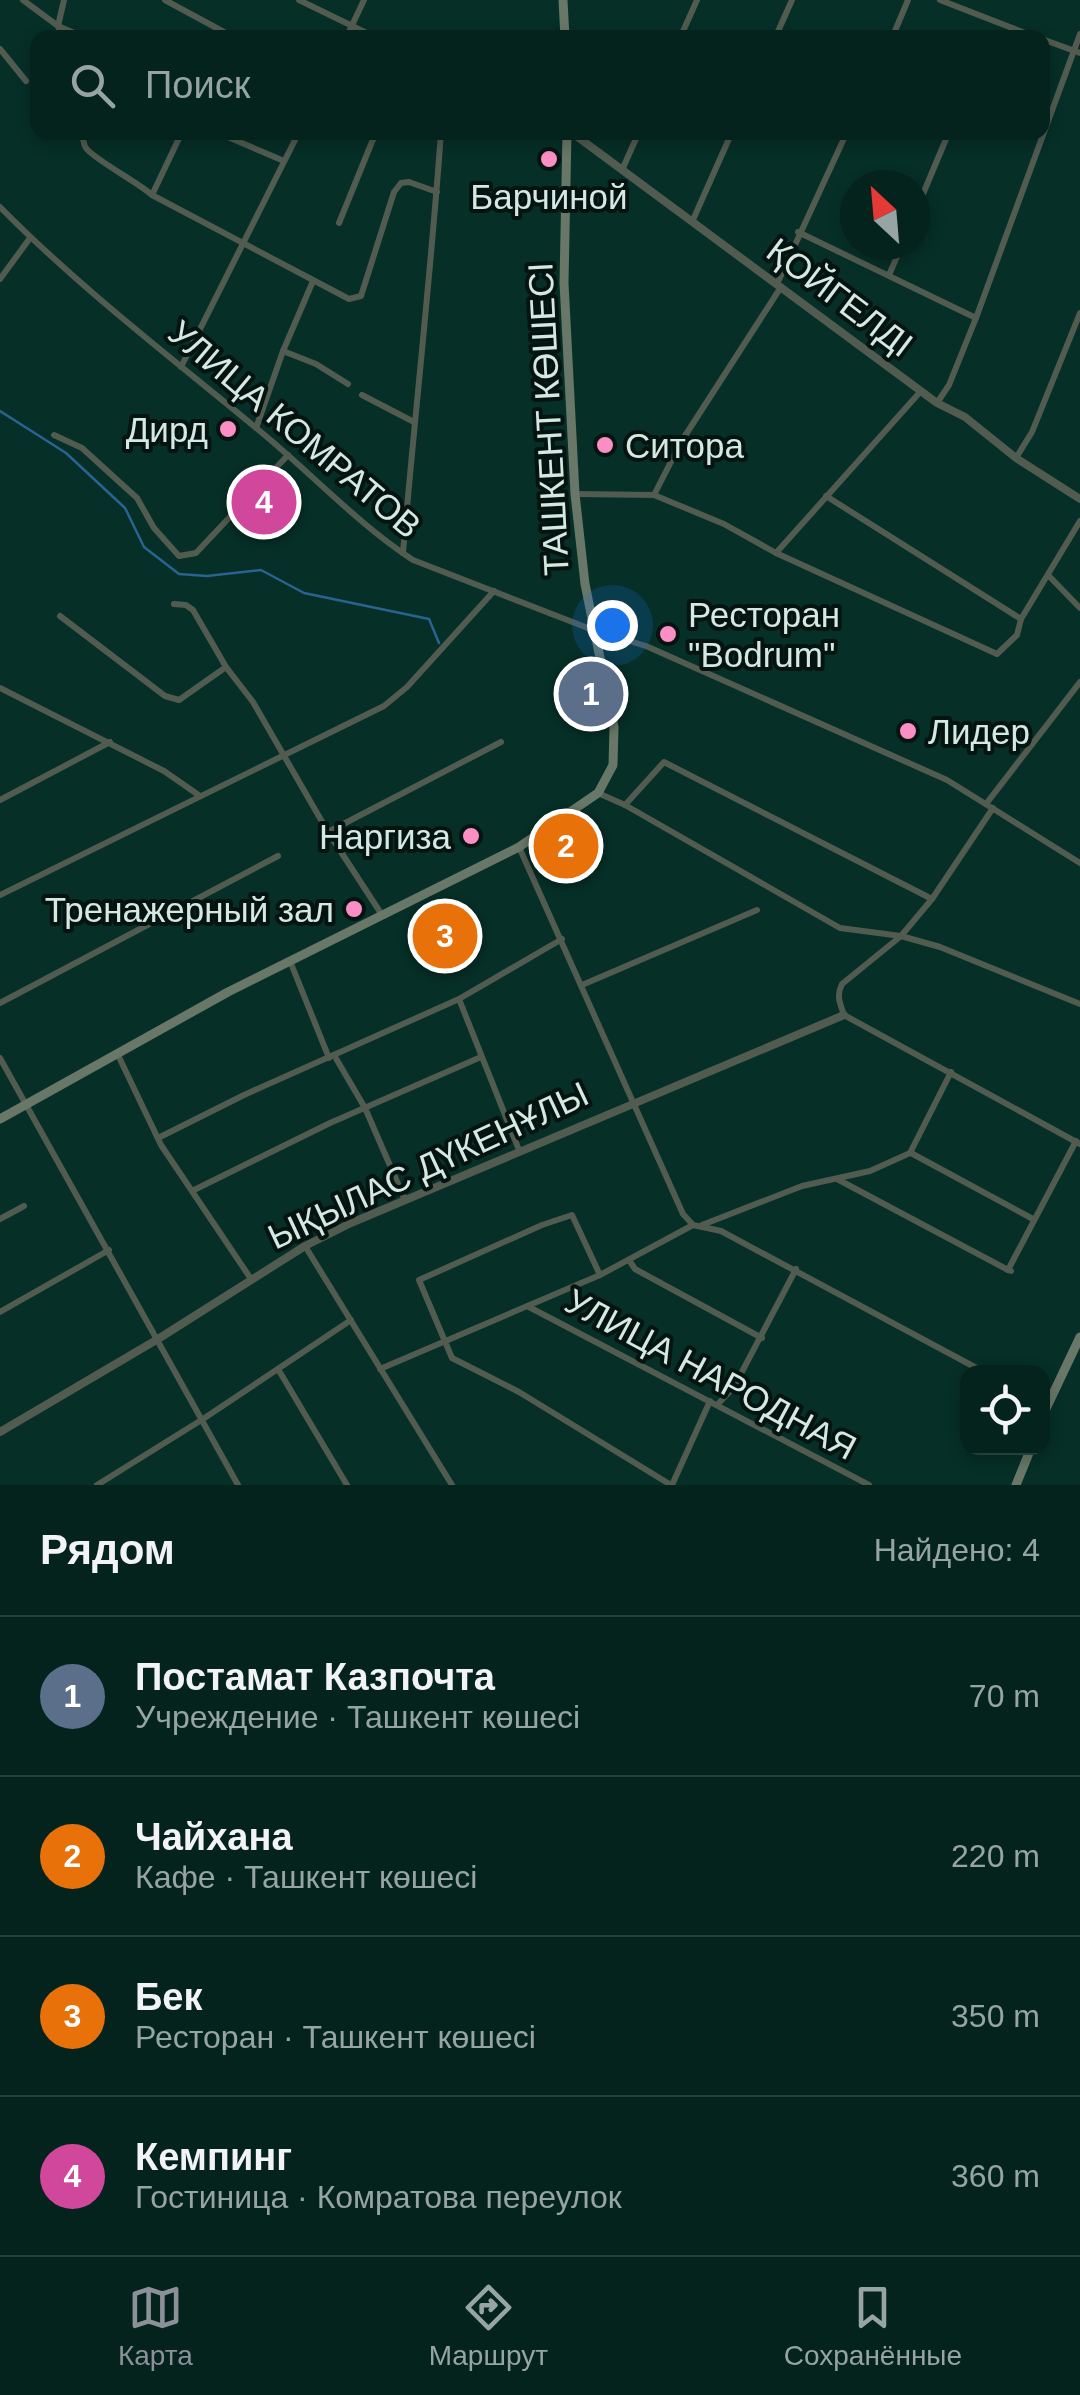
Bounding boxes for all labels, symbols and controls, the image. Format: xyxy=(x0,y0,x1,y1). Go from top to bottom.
search box xyxy=(30,30,1050,140)
icon: search xyxy=(65,58,120,113)
text: Поиск xyxy=(145,64,250,106)
marker: Барчиной xyxy=(538,148,560,170)
north arrow xyxy=(840,170,930,260)
place label: Барчиной xyxy=(470,177,628,216)
street label: ҚОЙГЕЛДІ xyxy=(760,230,920,364)
street label: ТАШКЕНТ КӨШЕСІ xyxy=(520,261,576,577)
street label: УЛИЦА КОМРАТОВ xyxy=(161,312,429,546)
place label: Дирд xyxy=(126,410,208,449)
marker: Дирд xyxy=(217,418,239,440)
place label: Ситора xyxy=(625,426,744,465)
marker: Ситора xyxy=(594,434,616,456)
pin: 4 xyxy=(232,464,296,540)
place label: Ресторан "Bodrum" xyxy=(688,595,840,674)
your location xyxy=(587,600,638,651)
marker: Ресторан "Bodrum" xyxy=(657,623,679,645)
pin: 1 xyxy=(558,656,624,732)
place label: Лидер xyxy=(928,712,1030,751)
marker: Лидер xyxy=(897,720,919,742)
pin: 2 xyxy=(534,808,598,884)
place label: Наргиза xyxy=(319,817,452,856)
marker: Наргиза xyxy=(460,825,482,847)
place label: Тренажерный зал xyxy=(45,890,334,929)
marker: Тренажерный зал xyxy=(343,898,365,920)
pin: 3 xyxy=(412,898,478,974)
street label: ЫҚЫЛАС ДҮКЕНҰЛЫ xyxy=(262,1074,594,1256)
street label: УЛИЦА НАРОДНАЯ xyxy=(559,1281,863,1467)
map controls xyxy=(960,1365,1050,1455)
button: locate xyxy=(960,1365,1050,1455)
text: Рядом xyxy=(40,1526,175,1573)
text: Найдено: 4 xyxy=(874,1532,1040,1568)
text: Постамат Казпочта xyxy=(135,1656,495,1698)
text: 1 xyxy=(64,1678,81,1714)
text: 70 m xyxy=(969,1678,1040,1714)
text: Учреждение · Ташкент көшесі xyxy=(135,1699,580,1735)
text: Чайхана xyxy=(135,1816,293,1858)
text: 2 xyxy=(64,1838,81,1874)
text: 220 m xyxy=(951,1838,1040,1874)
text: Кафе · Ташкент көшесі xyxy=(135,1859,477,1895)
text: Бек xyxy=(135,1976,202,2018)
text: 3 xyxy=(64,1998,81,2034)
text: 350 m xyxy=(951,1998,1040,2034)
text: Ресторан · Ташкент көшесі xyxy=(135,2019,536,2055)
text: Кемпинг xyxy=(135,2136,292,2178)
text: 4 xyxy=(64,2158,81,2194)
text: 360 m xyxy=(951,2158,1040,2194)
text: Гостиница · Комратова переулок xyxy=(135,2179,622,2215)
tab: Карта xyxy=(118,2280,193,2372)
tab: Маршрут xyxy=(429,2280,548,2372)
tab: Сохранённые xyxy=(784,2280,962,2372)

